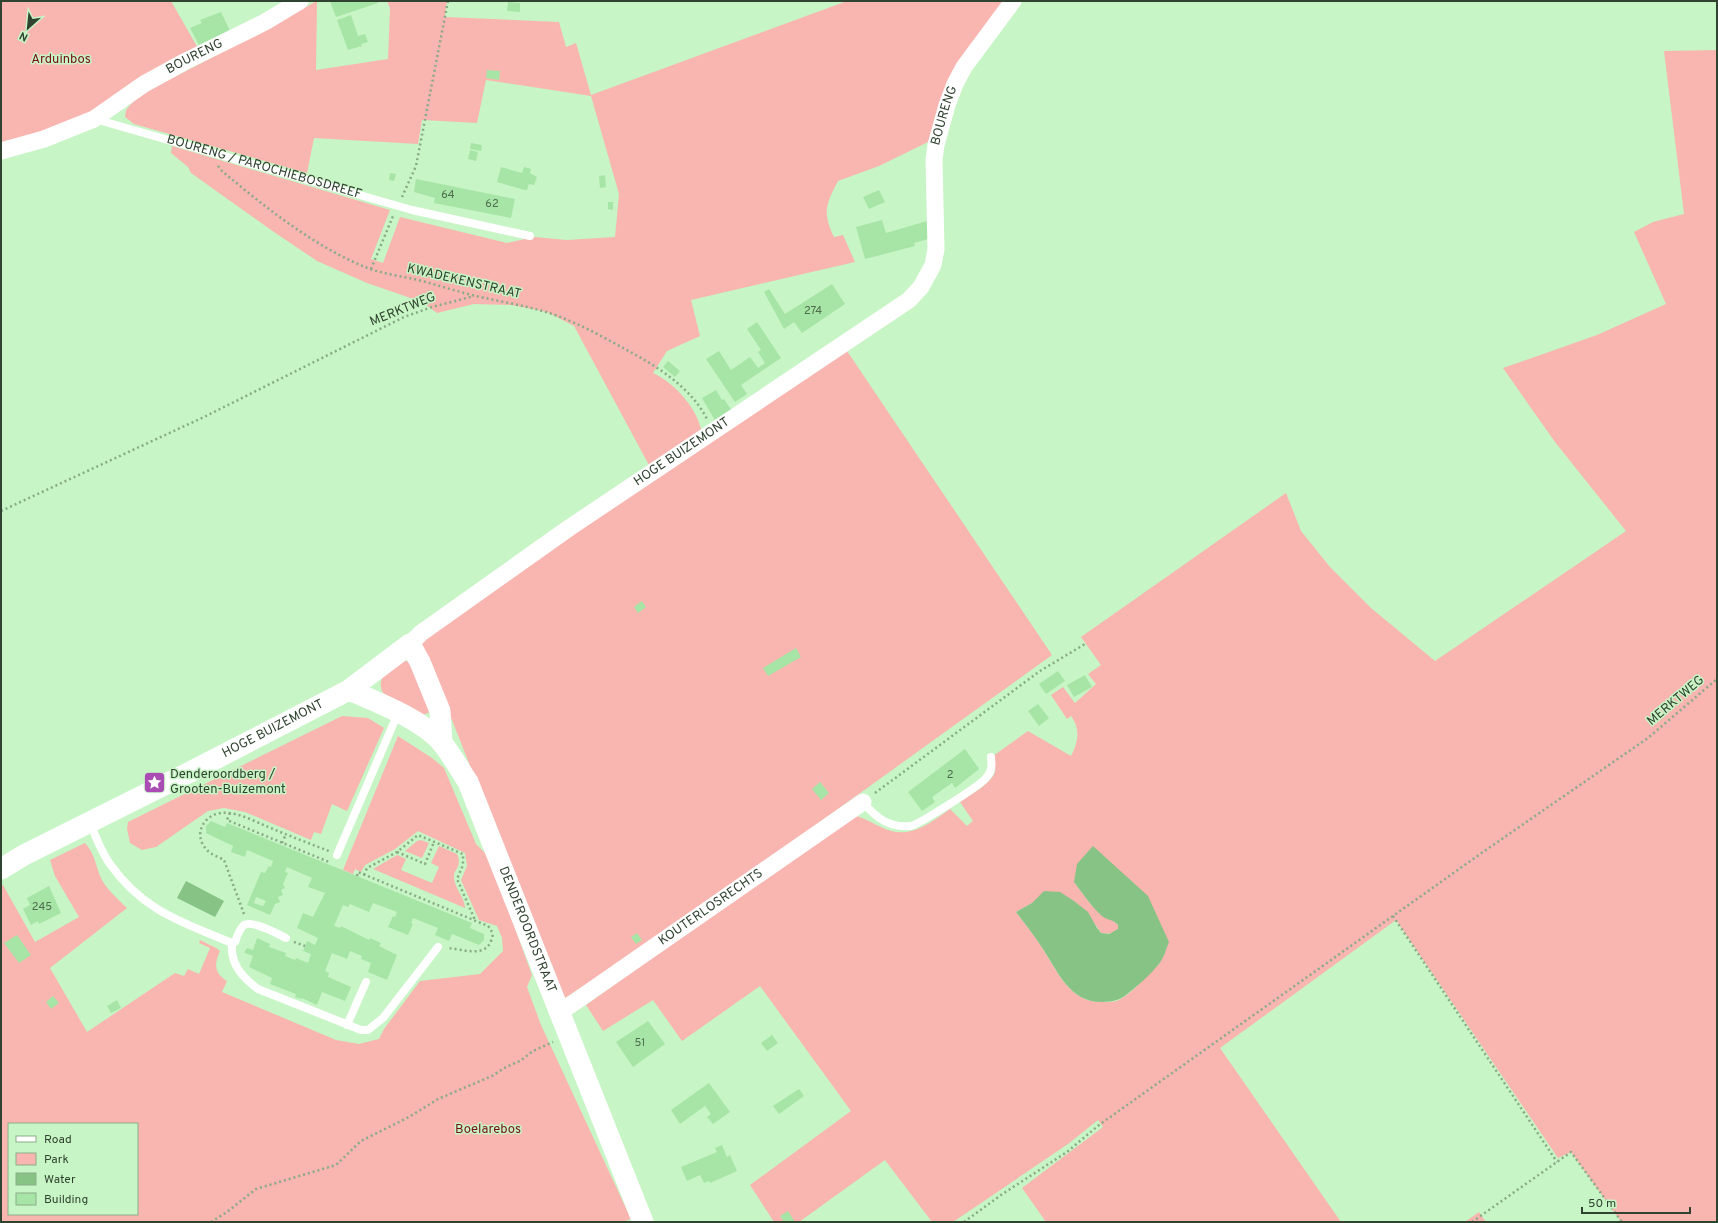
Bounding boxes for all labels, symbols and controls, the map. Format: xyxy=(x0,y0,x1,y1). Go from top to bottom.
north arrow xyxy=(8,8,48,48)
text: N xyxy=(17,28,31,44)
street label: BOURENG xyxy=(164,36,226,78)
park label: Arduinbos xyxy=(31,52,91,68)
street label: BOURENG xyxy=(928,84,961,147)
street label: BOURENG / PAROCHIEBOSDREEF xyxy=(165,132,364,203)
house number: 64 xyxy=(441,188,455,202)
house number: 62 xyxy=(485,197,499,211)
street label: KWADEKENSTRAAT xyxy=(405,261,523,303)
street label: MERKTWEG xyxy=(368,290,438,330)
house number: 274 xyxy=(804,304,822,318)
street label: HOGE BUIZEMONT xyxy=(631,414,733,490)
street label: MERKTWEG xyxy=(1644,673,1708,729)
street label: HOGE BUIZEMONT xyxy=(220,696,326,762)
place label: Denderoordberg / Grooten-Buizemont xyxy=(170,767,286,798)
house number: 2 xyxy=(947,768,953,782)
place icon: Denderoordberg / Grooten-Buizemont xyxy=(142,769,168,795)
street label: DENDEROORDSTRAAT xyxy=(495,864,559,995)
street label: KOUTERLOSRECHTS xyxy=(656,866,766,949)
house number: 245 xyxy=(32,900,52,914)
house number: 51 xyxy=(635,1036,645,1050)
park label: Boelarebos xyxy=(455,1122,521,1138)
legend xyxy=(8,1123,138,1215)
text: Road xyxy=(44,1132,72,1148)
text: Park xyxy=(44,1152,69,1168)
text: Water xyxy=(44,1172,76,1188)
scale bar xyxy=(1582,1189,1690,1215)
text: Building xyxy=(44,1192,88,1208)
text: 50 m xyxy=(1588,1196,1616,1212)

